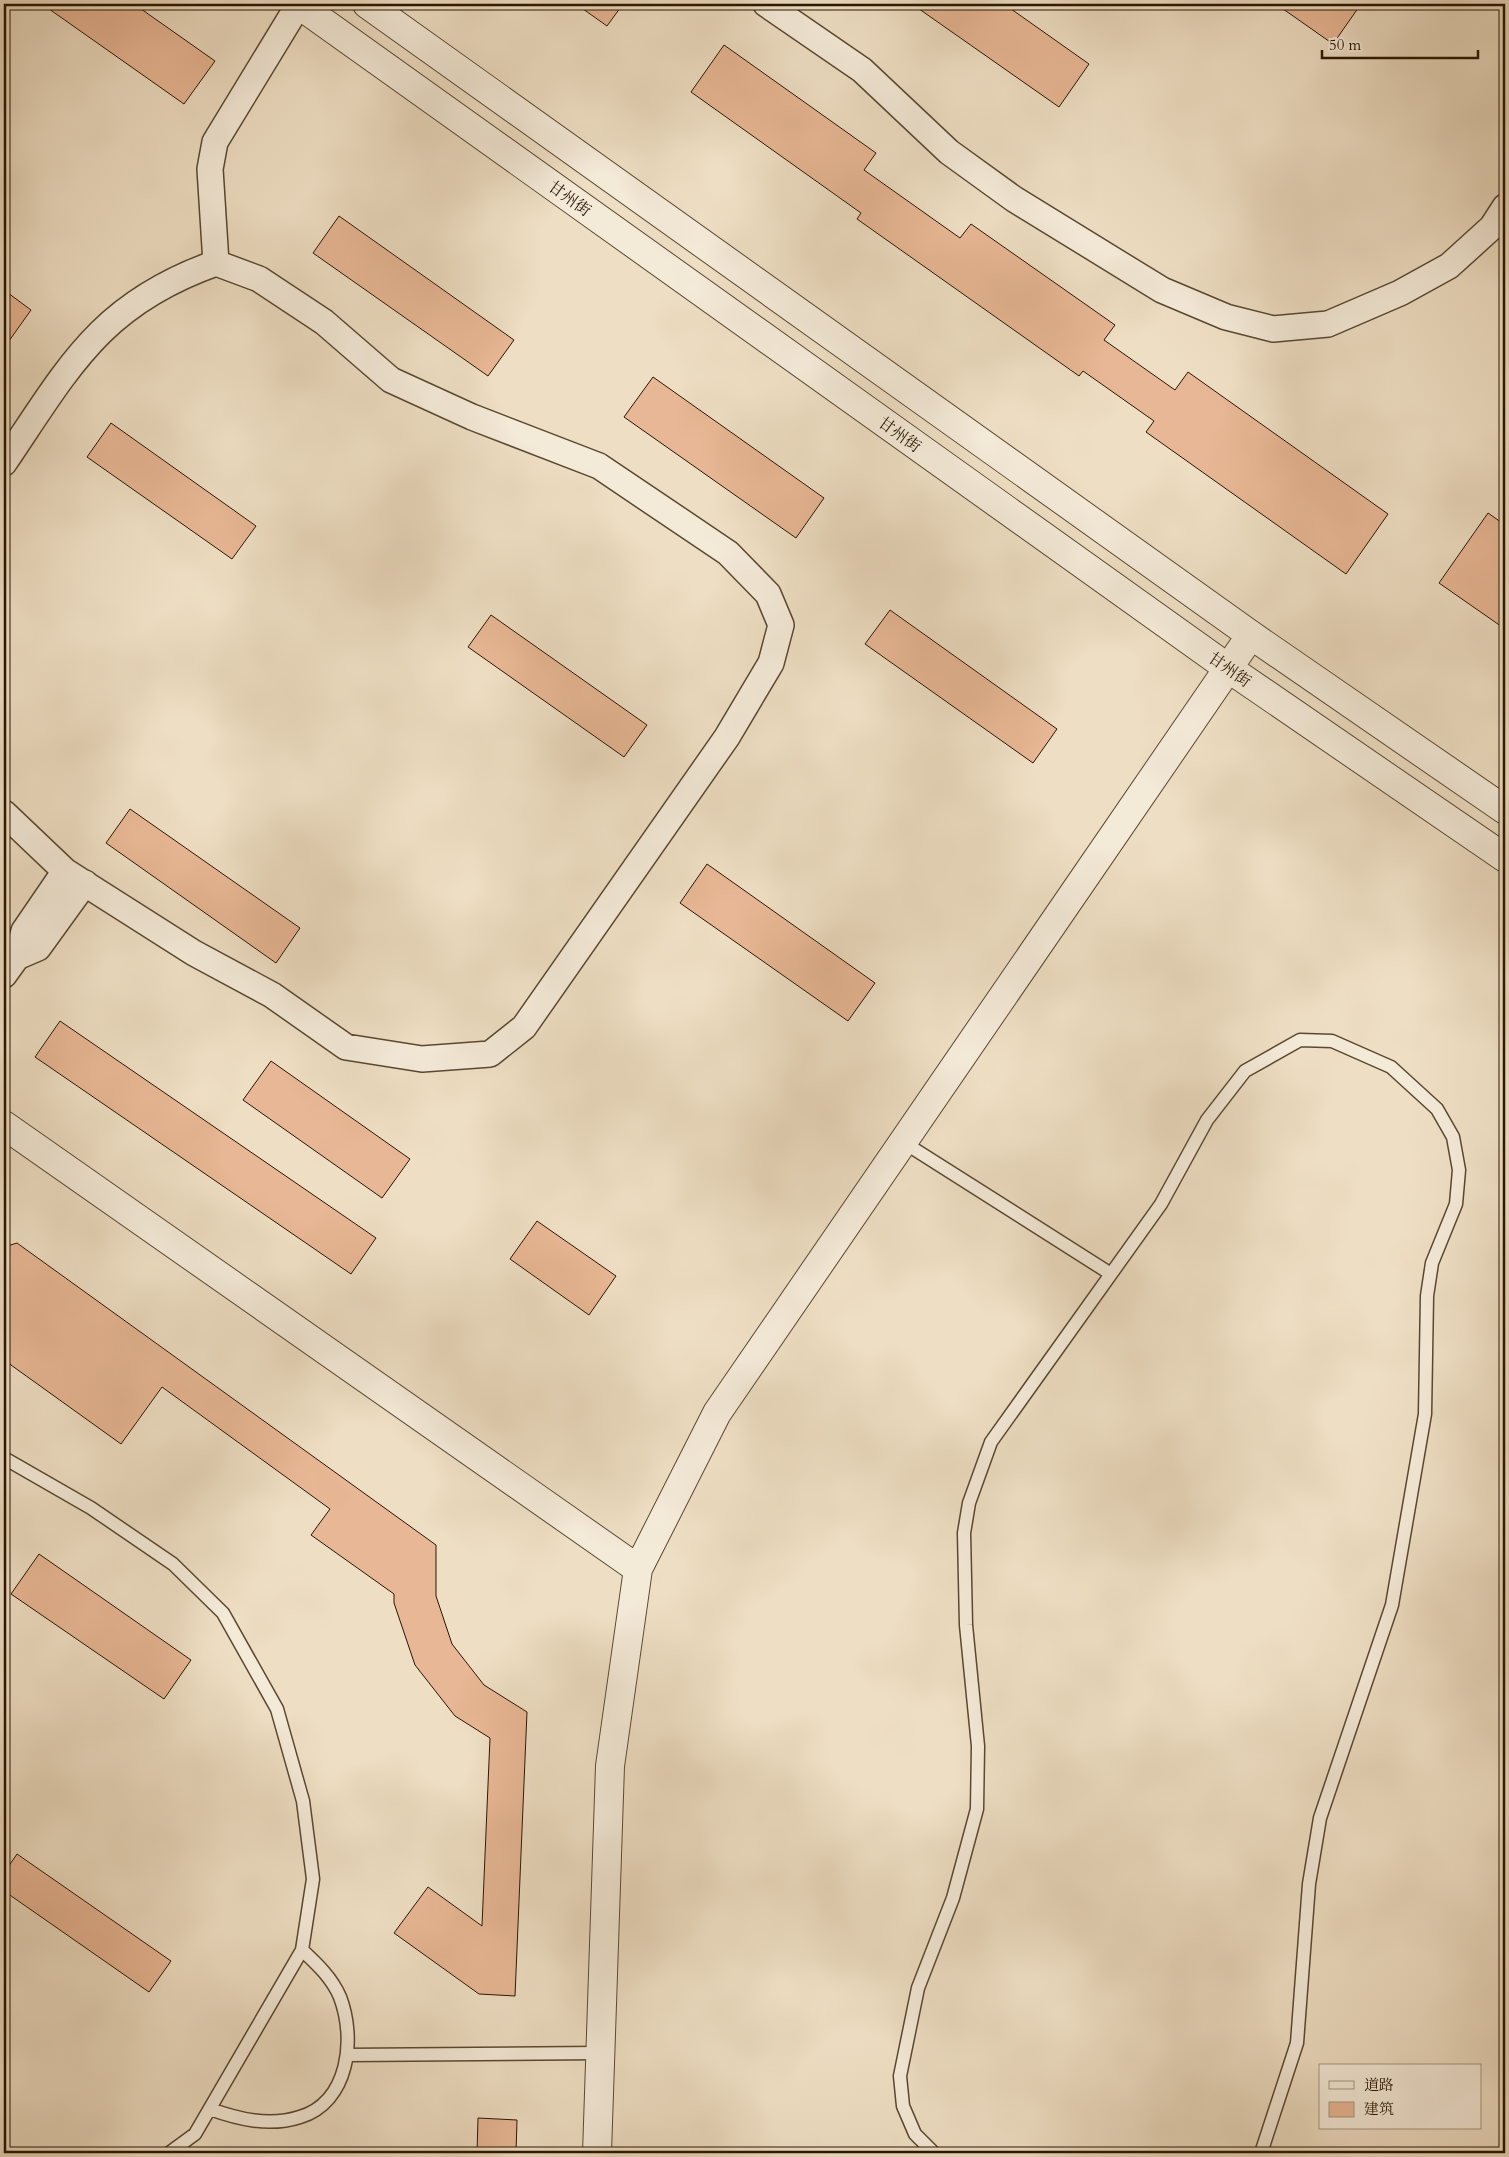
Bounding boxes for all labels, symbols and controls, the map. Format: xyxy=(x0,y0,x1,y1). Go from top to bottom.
scale bar xyxy=(1322,28,1478,60)
text: 50 m xyxy=(1329,35,1361,55)
street label: 甘州街 xyxy=(544,176,595,222)
street label: 甘州街 xyxy=(874,412,925,458)
street label: 甘州街 xyxy=(1203,647,1255,693)
legend xyxy=(1319,2064,1482,2130)
text: 道路 xyxy=(1364,2075,1394,2095)
text: 建筑 xyxy=(1364,2099,1394,2119)

